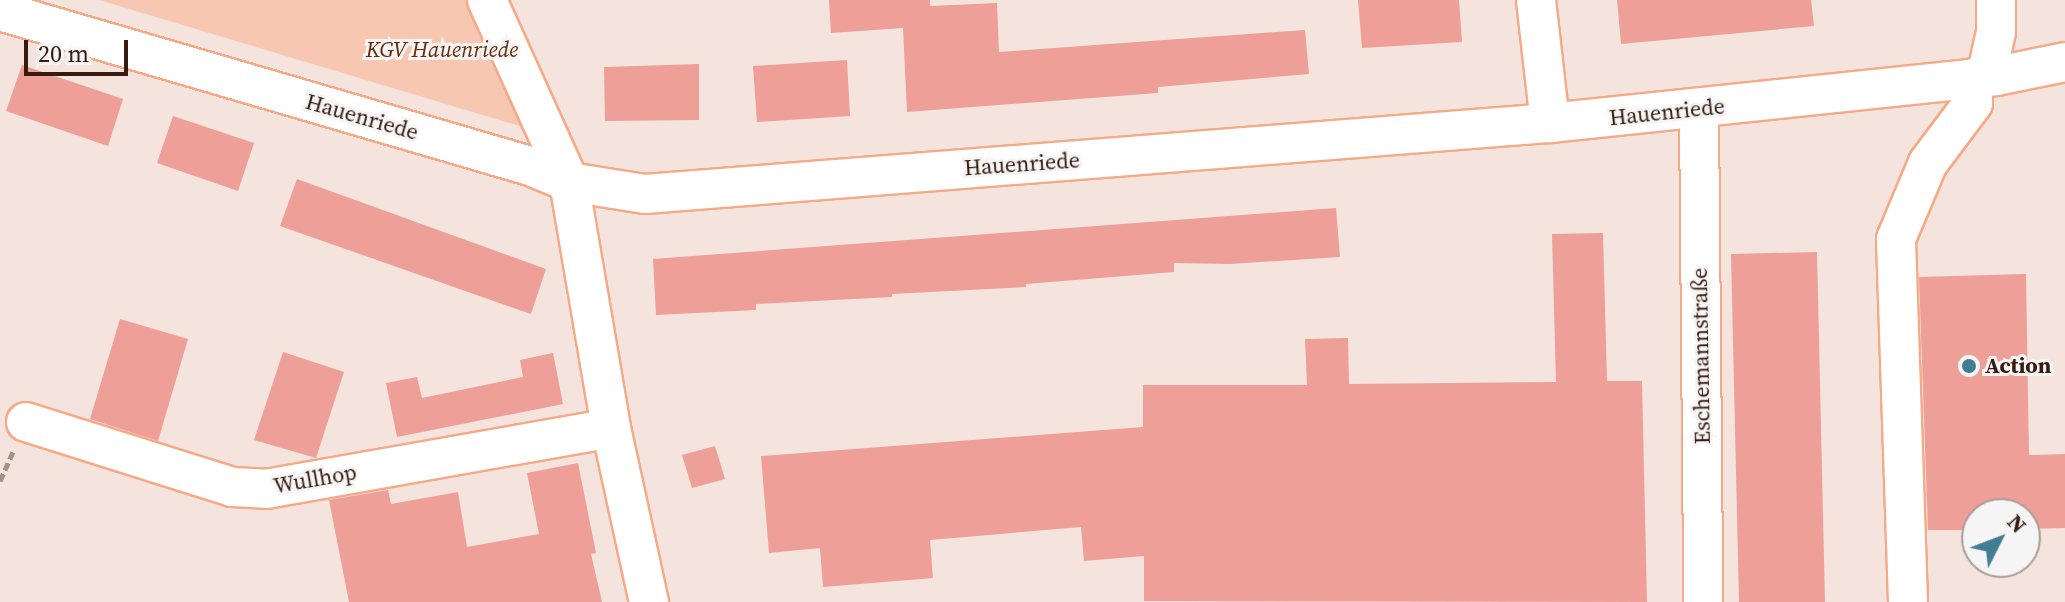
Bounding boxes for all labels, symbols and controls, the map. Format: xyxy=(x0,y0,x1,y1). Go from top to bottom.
scale bar xyxy=(28,24,132,74)
text: 20 m xyxy=(38,37,89,70)
park label: KGV Hauenriede xyxy=(366,37,518,63)
street label: Hauenriede xyxy=(303,88,421,146)
street label: Hauenriede xyxy=(1608,93,1726,131)
street label: Hauenriede xyxy=(963,147,1081,181)
street label: Eschemannstraße xyxy=(1686,268,1716,444)
place label: Action xyxy=(1985,353,2051,379)
marker: Action xyxy=(1960,357,1978,375)
street label: Wullhop xyxy=(271,459,359,499)
north arrow xyxy=(1961,498,2041,578)
text: N xyxy=(2001,507,2034,539)

